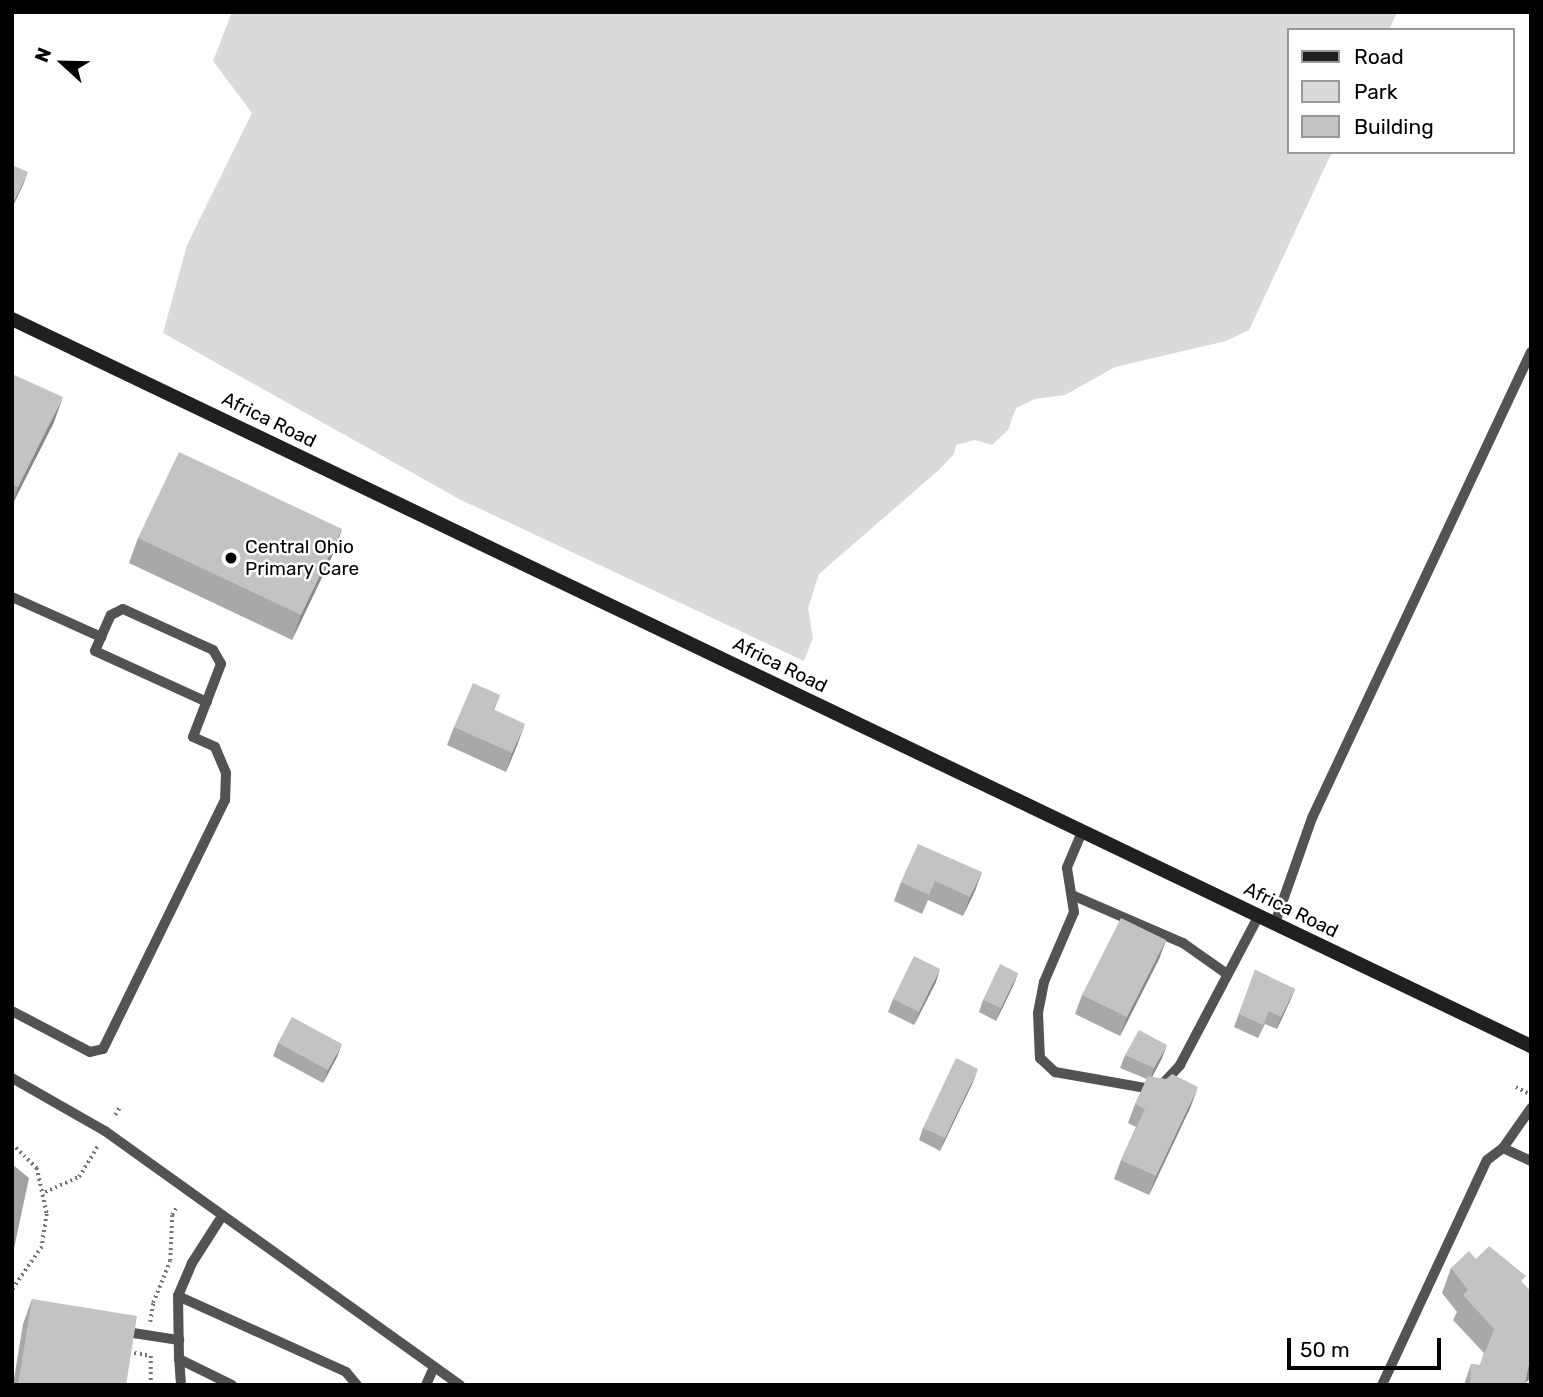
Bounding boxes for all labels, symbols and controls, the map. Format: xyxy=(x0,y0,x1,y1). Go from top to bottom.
north arrow xyxy=(28,28,98,98)
legend xyxy=(1288,28,1515,154)
text: N xyxy=(30,44,56,66)
text: Road xyxy=(1354,44,1404,69)
text: Park xyxy=(1354,79,1398,104)
text: Building xyxy=(1354,114,1434,139)
street label: Africa Road xyxy=(218,387,320,453)
place label: Central Ohio Primary Care xyxy=(245,536,360,580)
marker: Central Ohio Primary Care xyxy=(223,550,239,566)
street label: Africa Road xyxy=(729,632,831,698)
street label: Africa Road xyxy=(1240,877,1342,943)
scale bar xyxy=(1291,1324,1445,1368)
text: 50 m xyxy=(1300,1337,1350,1362)

